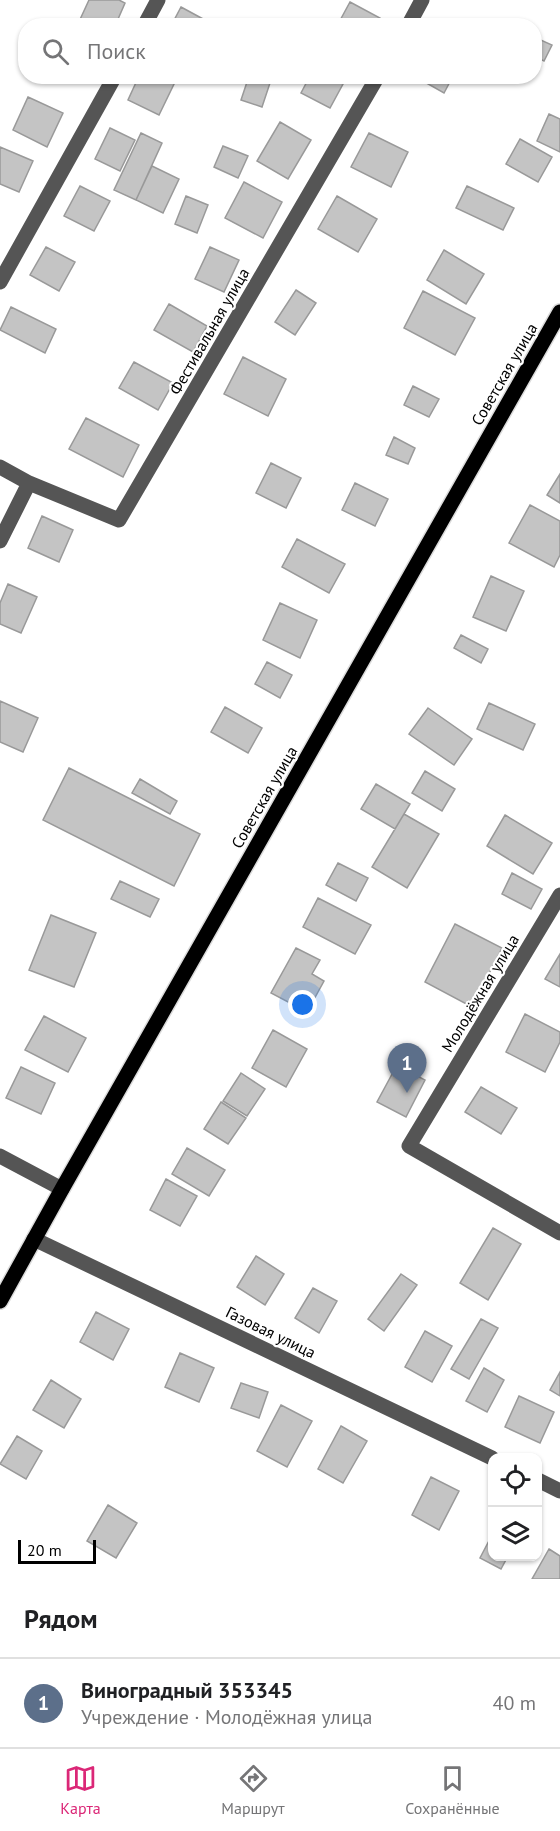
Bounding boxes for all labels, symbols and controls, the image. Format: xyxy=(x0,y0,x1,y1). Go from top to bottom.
search box xyxy=(18,18,542,84)
icon: search xyxy=(39,35,72,68)
text: Поиск xyxy=(87,37,146,65)
street label: Фестивальная улица xyxy=(165,264,253,398)
street label: Советская улица xyxy=(467,319,541,429)
street label: Советская улица xyxy=(227,742,301,852)
street label: Молодёжная улица xyxy=(437,930,523,1056)
your location xyxy=(288,990,317,1019)
pin: 1 xyxy=(388,1044,426,1093)
street label: Газовая улица xyxy=(223,1302,319,1362)
map controls xyxy=(488,1453,542,1561)
button: locate xyxy=(488,1453,542,1507)
button: layers xyxy=(488,1507,542,1561)
scale bar xyxy=(18,1537,96,1564)
text: 20 m xyxy=(27,1540,62,1560)
text: Рядом xyxy=(24,1602,98,1635)
text: Виноградный 353345 xyxy=(81,1676,293,1704)
text: 1 xyxy=(38,1690,49,1716)
text: 40 m xyxy=(493,1690,536,1716)
text: Учреждение · Молодёжная улица xyxy=(81,1704,372,1730)
tab: Карта xyxy=(60,1762,101,1818)
tab: Маршрут xyxy=(221,1762,285,1818)
tab: Сохранённые xyxy=(405,1762,500,1818)

